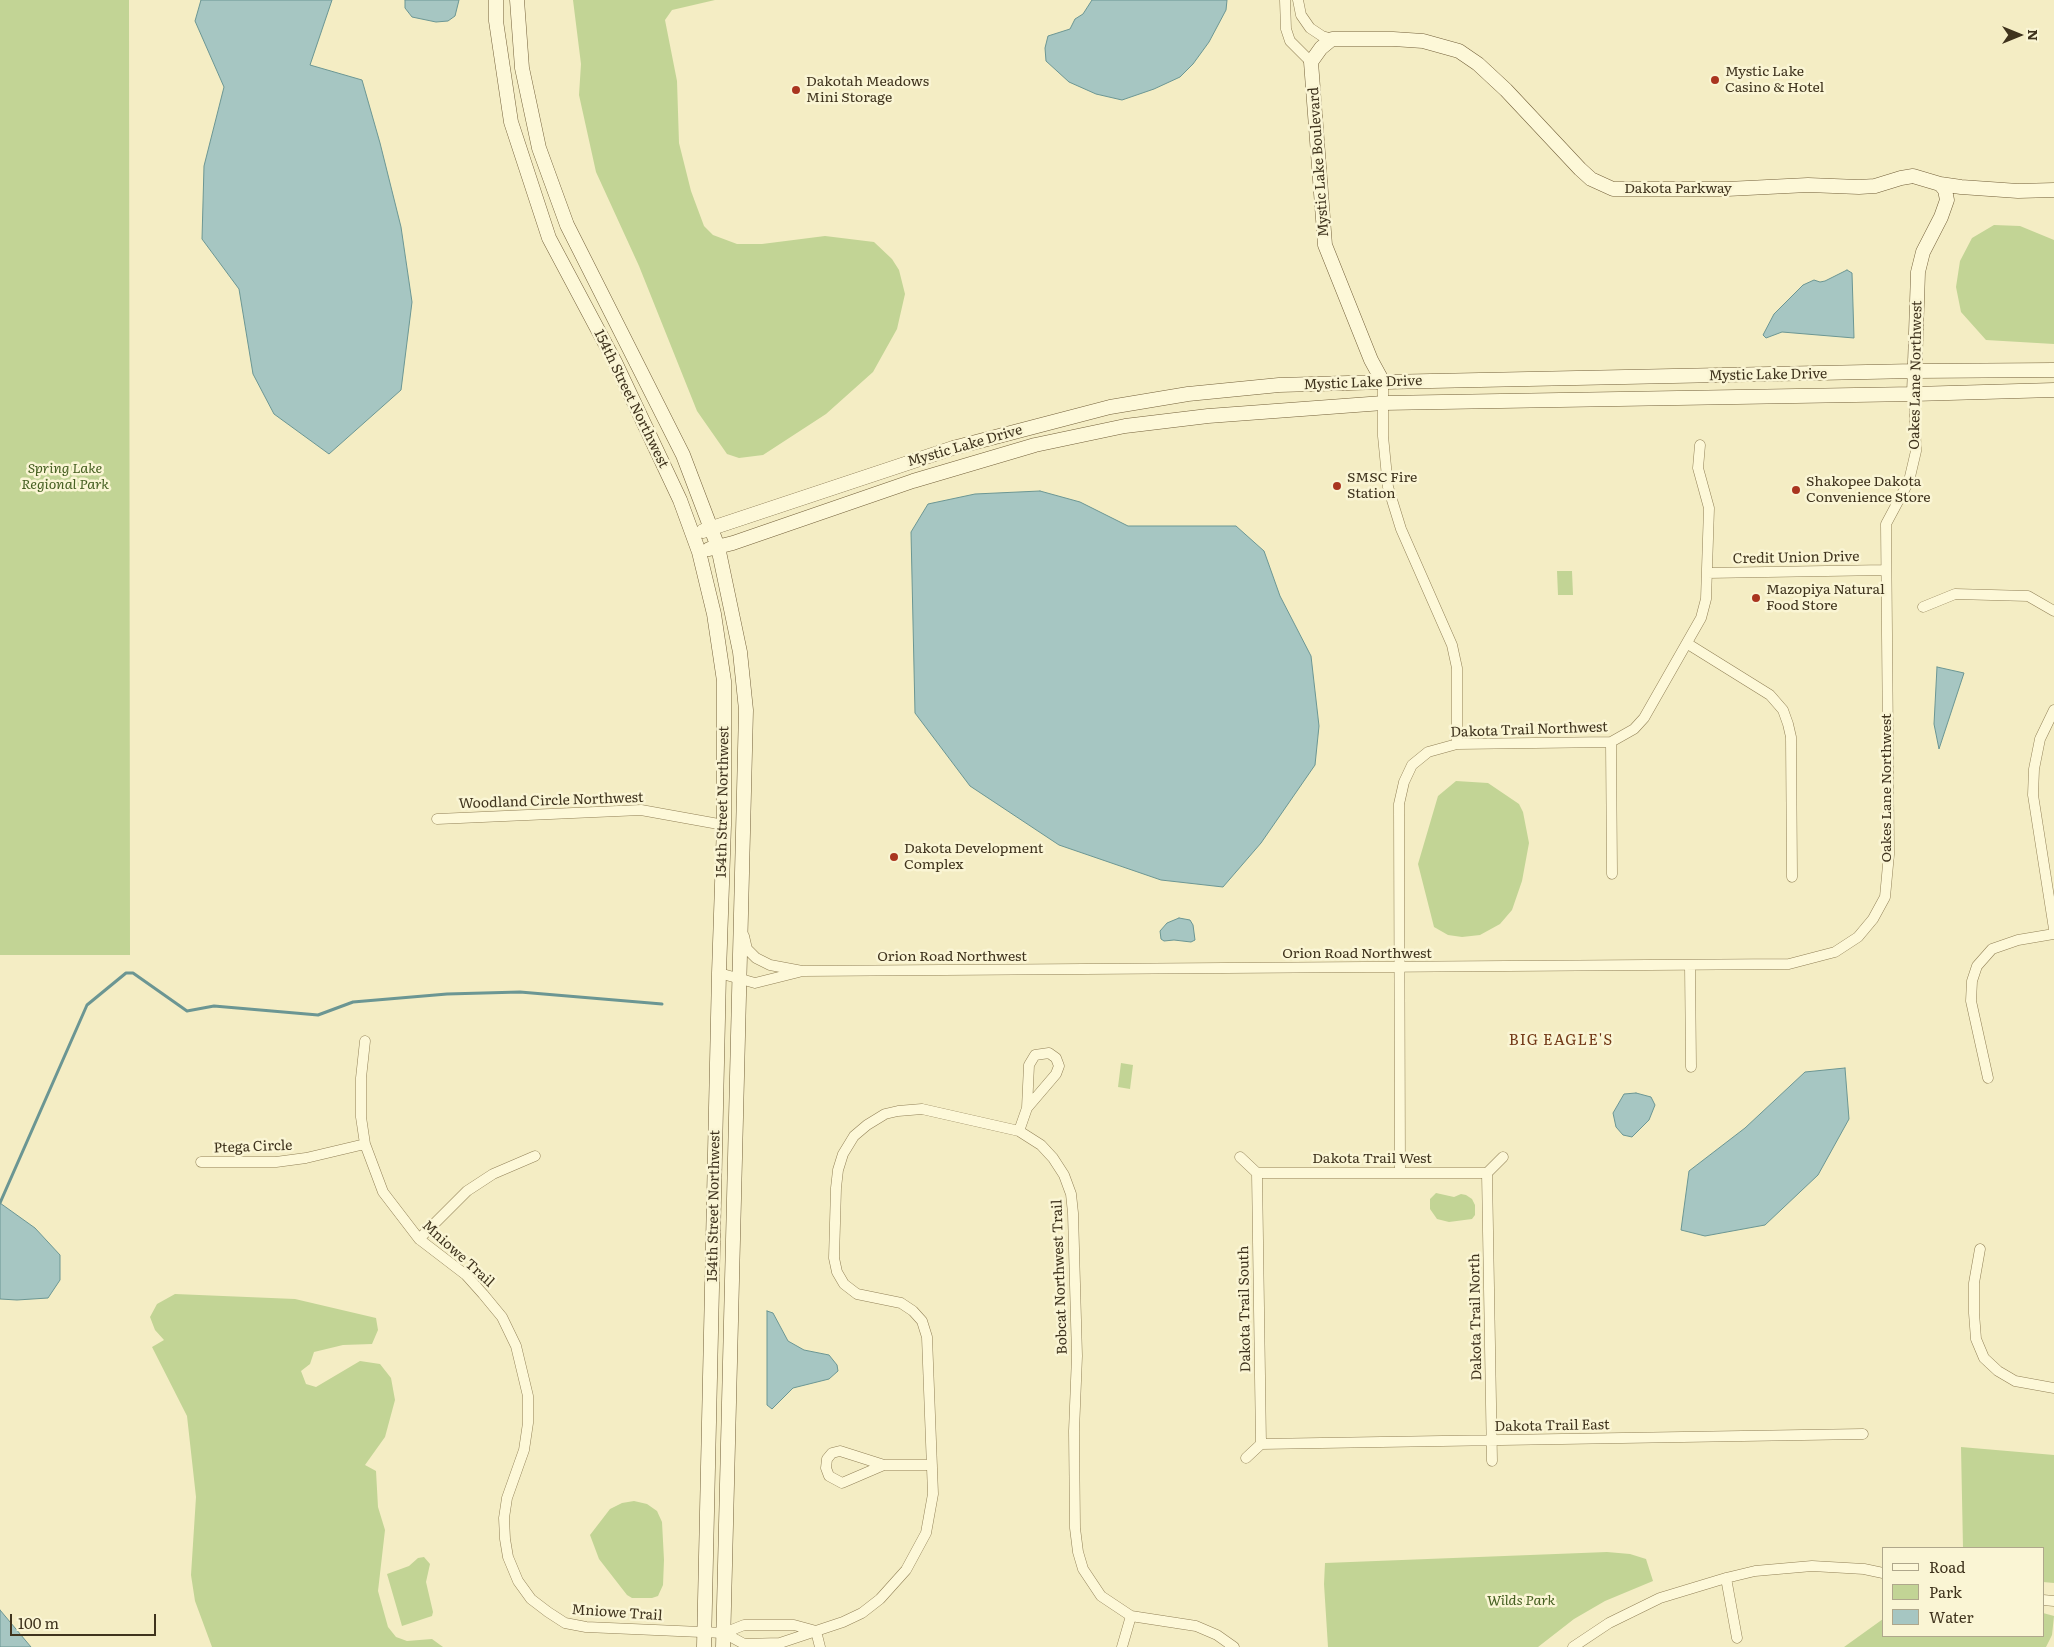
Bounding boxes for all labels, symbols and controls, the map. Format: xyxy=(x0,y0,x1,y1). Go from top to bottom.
north arrow xyxy=(1994,10,2044,60)
text: N xyxy=(2024,29,2044,41)
place label: Mystic Lake Casino & Hotel xyxy=(1725,64,1824,96)
place label: Dakotah Meadows Mini Storage xyxy=(806,74,929,106)
marker: Mystic Lake Casino & Hotel xyxy=(1709,74,1721,86)
marker: Dakotah Meadows Mini Storage xyxy=(790,84,802,96)
street label: Mystic Lake Boulevard xyxy=(1305,86,1333,238)
street label: Dakota Parkway xyxy=(1624,181,1732,197)
street label: Oakes Lane Northwest xyxy=(1906,300,1926,450)
street label: 154th Street Northwest xyxy=(590,327,672,471)
street label: Mystic Lake Drive xyxy=(1709,366,1827,384)
street label: Mystic Lake Drive xyxy=(1303,373,1423,393)
street label: Mystic Lake Drive xyxy=(906,422,1024,470)
park label: Spring Lake Regional Park xyxy=(21,461,109,494)
place label: SMSC Fire Station xyxy=(1347,470,1417,502)
place label: Shakopee Dakota Convenience Store xyxy=(1806,474,1930,507)
marker: SMSC Fire Station xyxy=(1331,480,1343,492)
marker: Shakopee Dakota Convenience Store xyxy=(1790,484,1802,496)
street label: Credit Union Drive xyxy=(1733,548,1859,568)
place label: Mazopiya Natural Food Store xyxy=(1766,582,1885,614)
marker: Mazopiya Natural Food Store xyxy=(1750,592,1762,604)
street label: Oakes Lane Northwest xyxy=(1879,713,1895,863)
street label: Dakota Trail Northwest xyxy=(1450,719,1608,741)
street label: 154th Street Northwest xyxy=(713,726,733,878)
street label: Woodland Circle Northwest xyxy=(458,789,644,813)
place label: Dakota Development Complex xyxy=(904,841,1043,874)
marker: Dakota Development Complex xyxy=(888,851,900,863)
street label: Orion Road Northwest xyxy=(1282,946,1432,962)
street label: Orion Road Northwest xyxy=(877,949,1027,965)
district label: BIG EAGLE'S xyxy=(1507,1032,1615,1050)
street label: 154th Street Northwest xyxy=(704,1130,724,1282)
street label: Ptega Circle xyxy=(213,1137,293,1157)
street label: Dakota Trail West xyxy=(1312,1151,1432,1167)
street label: Bobcat Northwest Trail xyxy=(1049,1199,1071,1355)
street label: Mniowe Trail xyxy=(419,1217,497,1291)
street label: Dakota Trail South xyxy=(1235,1246,1255,1372)
street label: Dakota Trail North xyxy=(1466,1253,1486,1381)
street label: Dakota Trail East xyxy=(1494,1417,1610,1435)
legend xyxy=(1882,1547,2044,1637)
text: Road xyxy=(1929,1555,1965,1578)
text: Park xyxy=(1929,1580,1962,1603)
park label: Wilds Park xyxy=(1487,1593,1555,1609)
street label: Mniowe Trail xyxy=(571,1601,663,1625)
scale bar xyxy=(12,1604,159,1636)
text: Water xyxy=(1929,1605,1974,1628)
text: 100 m xyxy=(18,1611,59,1634)

